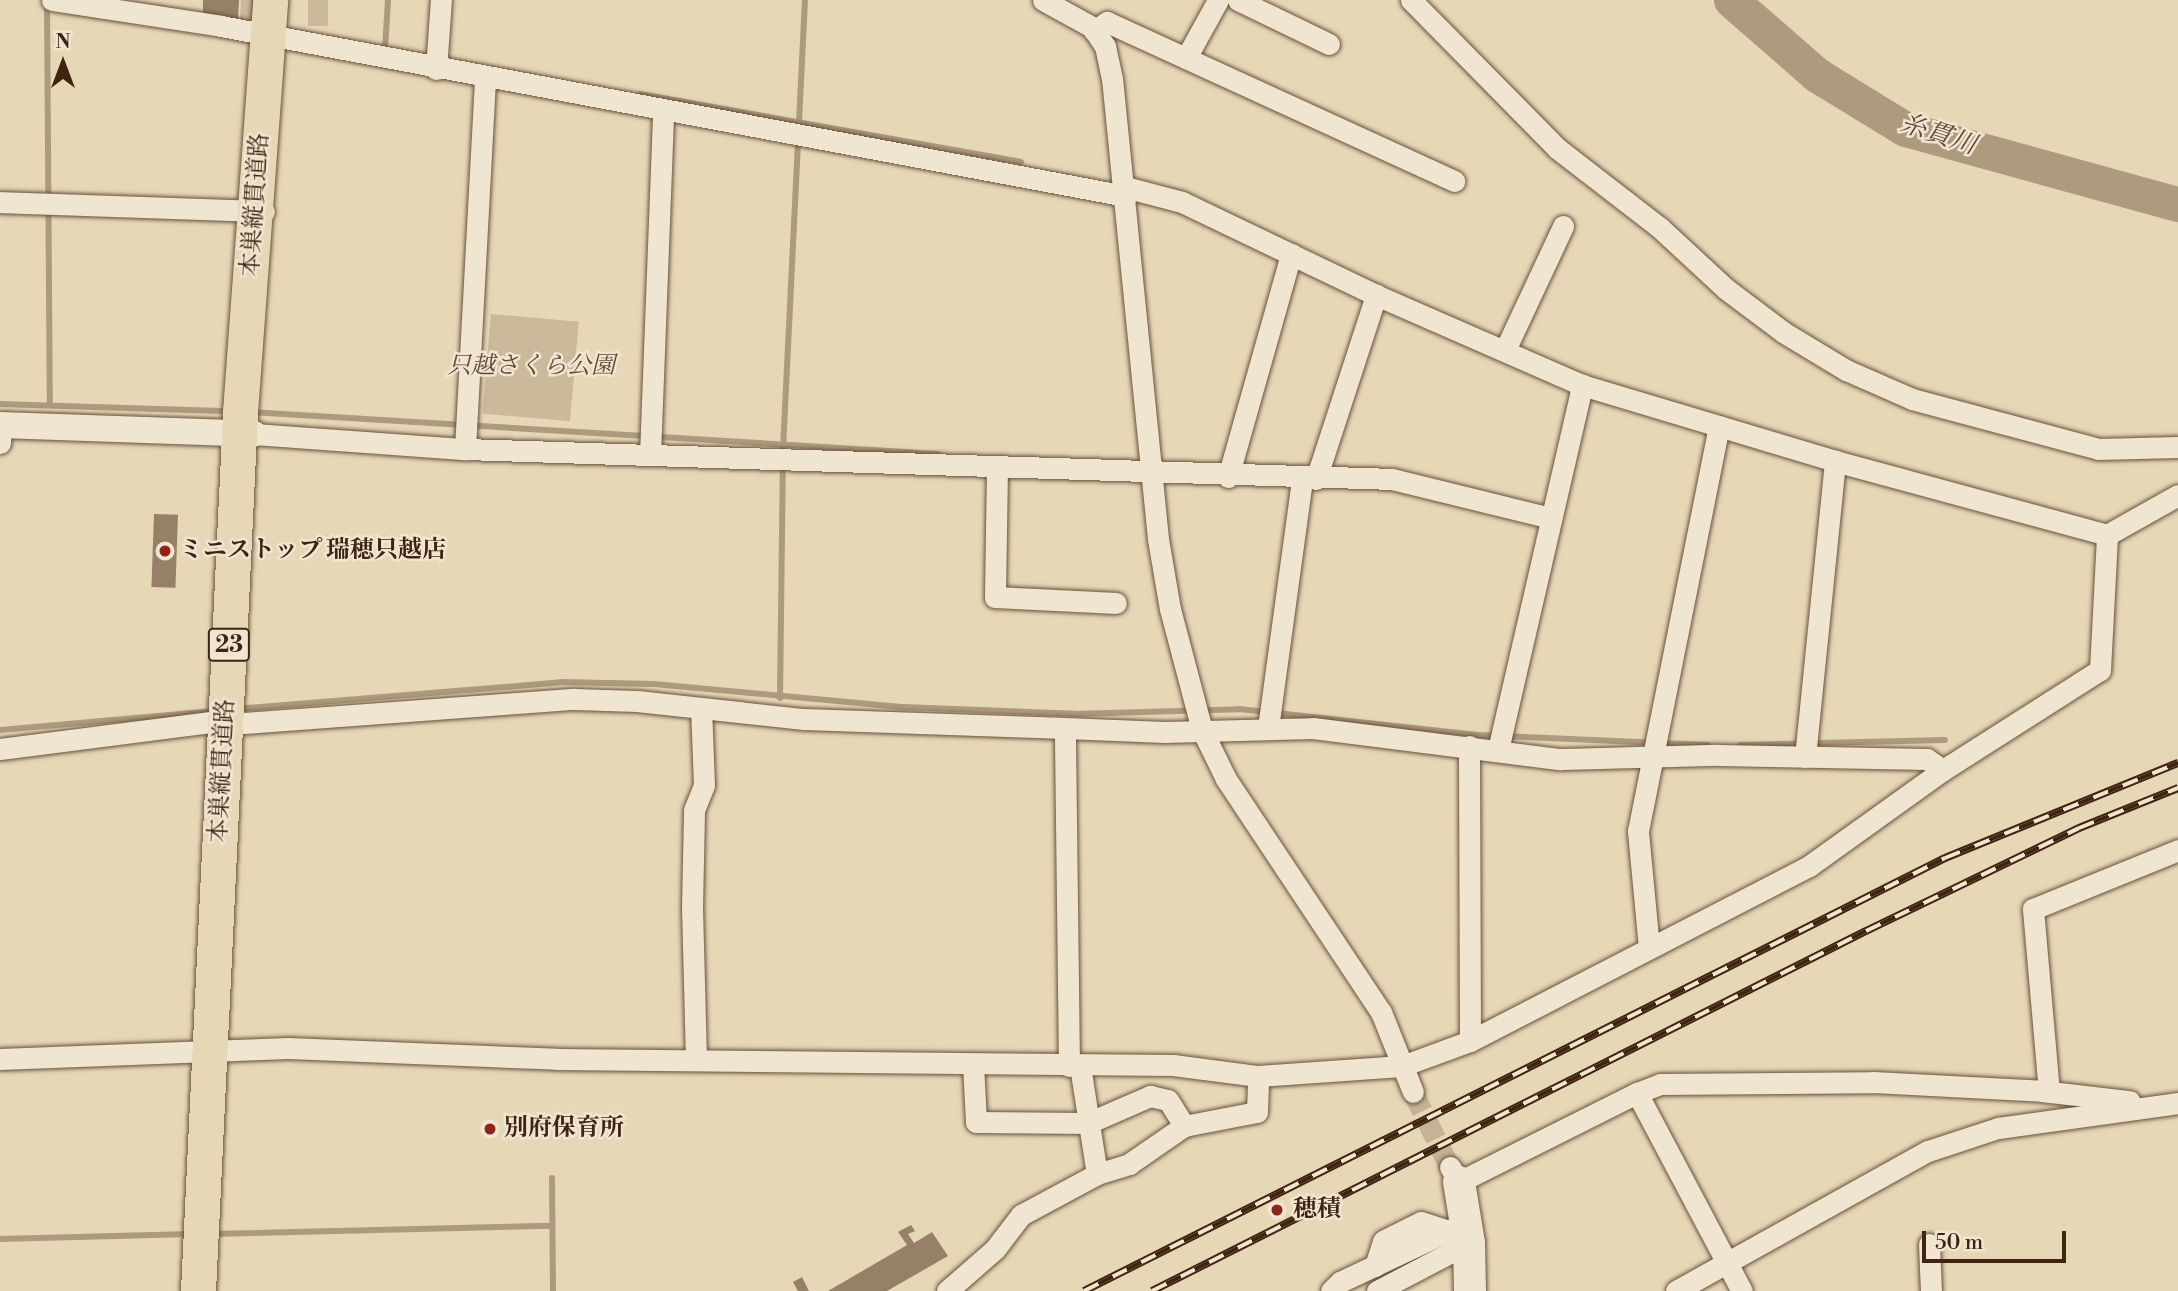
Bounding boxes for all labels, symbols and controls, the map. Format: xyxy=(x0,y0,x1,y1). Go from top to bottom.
north arrow xyxy=(28,28,98,98)
text: N xyxy=(55,30,71,54)
water label: 糸貫川 xyxy=(1896,108,1980,162)
street label: 本巣縦貫道路 xyxy=(237,132,275,278)
park label: 只越さくら公園 xyxy=(447,353,615,381)
place label: ミニストップ 瑞穂只越店 xyxy=(179,537,447,565)
marker: ミニストップ 瑞穂只越店 xyxy=(157,543,173,559)
road number: 23 xyxy=(206,625,252,664)
street label: 本巣縦貫道路 xyxy=(205,698,241,844)
place label: 別府保育所 xyxy=(504,1115,624,1143)
marker: 別府保育所 xyxy=(482,1121,498,1137)
place label: 穂積 xyxy=(1293,1196,1341,1224)
marker: 穂積 xyxy=(1267,1200,1287,1220)
scale bar xyxy=(1926,1218,2070,1262)
text: 50 m xyxy=(1935,1230,1983,1256)

